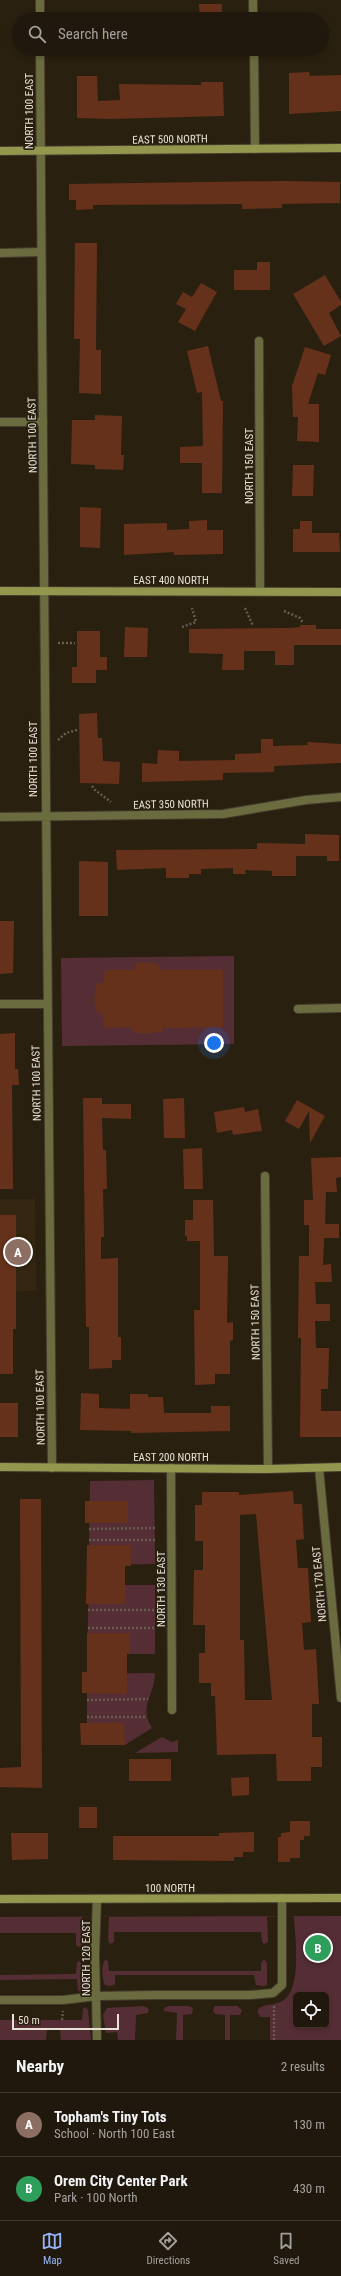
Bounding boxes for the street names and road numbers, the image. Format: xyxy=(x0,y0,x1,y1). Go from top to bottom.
street label: NORTH 100 EAST xyxy=(23,73,36,149)
street label: EAST 500 NORTH xyxy=(132,132,208,147)
street label: NORTH 100 EAST xyxy=(25,397,40,473)
street label: NORTH 150 EAST xyxy=(243,428,256,504)
street label: EAST 400 NORTH xyxy=(133,574,209,587)
street label: NORTH 100 EAST xyxy=(27,721,40,797)
street label: EAST 350 NORTH xyxy=(133,797,209,812)
street label: NORTH 100 EAST xyxy=(29,1045,44,1121)
street label: NORTH 150 EAST xyxy=(248,1284,263,1360)
street label: NORTH 100 EAST xyxy=(33,1369,48,1445)
street label: EAST 200 NORTH xyxy=(133,1451,209,1464)
street label: NORTH 170 EAST xyxy=(310,1545,329,1622)
street label: NORTH 130 EAST xyxy=(155,1551,168,1627)
street label: 100 NORTH xyxy=(145,1882,195,1895)
street label: NORTH 120 EAST xyxy=(80,1920,93,1996)

